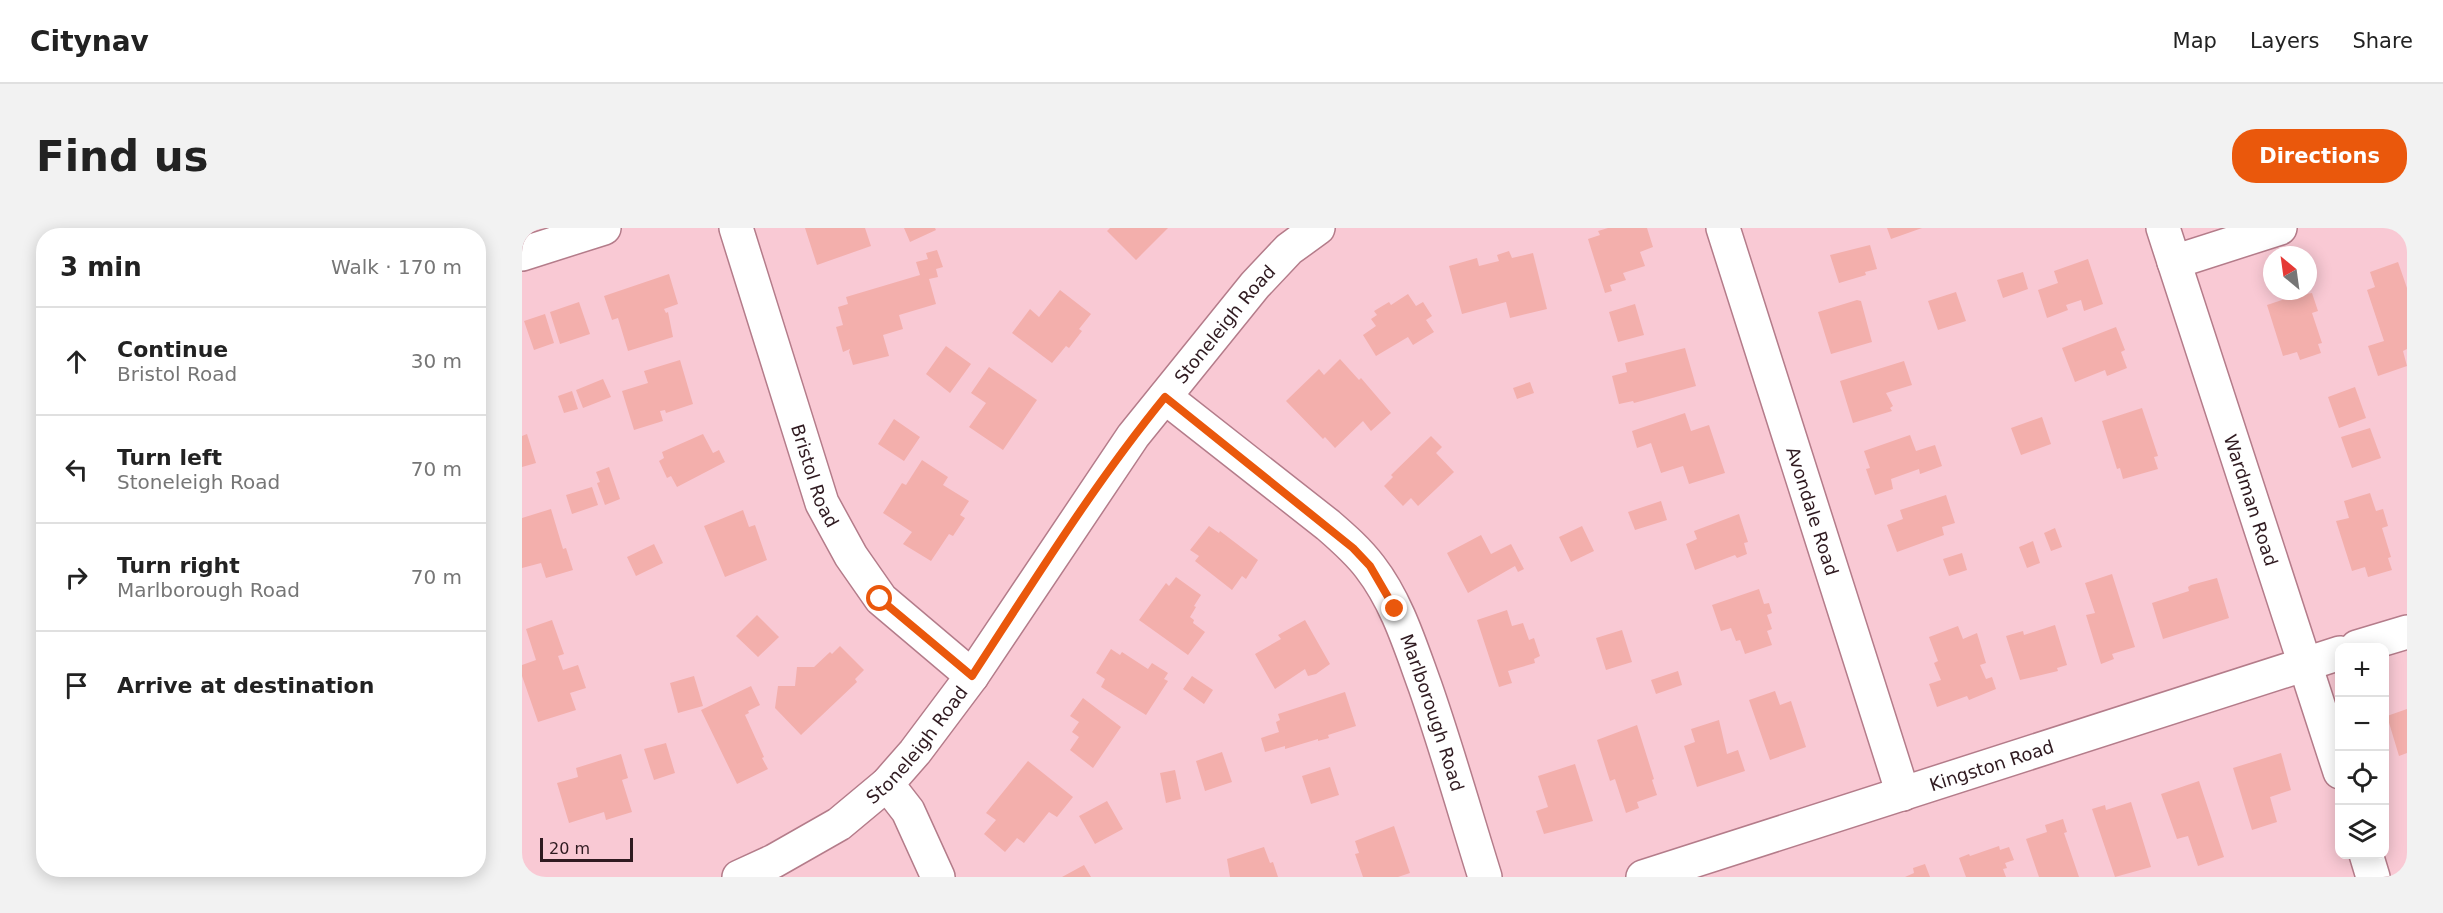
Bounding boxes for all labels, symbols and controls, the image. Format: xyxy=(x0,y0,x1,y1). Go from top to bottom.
text: Citynav xyxy=(30,25,149,58)
text: Map xyxy=(2173,29,2217,53)
text: Layers xyxy=(2250,29,2319,53)
text: Share xyxy=(2352,29,2413,53)
button: Directions xyxy=(2232,129,2407,183)
text: Find us xyxy=(36,132,209,181)
north arrow xyxy=(2263,246,2317,300)
text: 3 min xyxy=(60,252,142,282)
text: Walk · 170 m xyxy=(331,255,462,279)
street label: Stoneleigh Road xyxy=(1170,260,1279,387)
text: Continue xyxy=(117,337,228,362)
icon: ahead xyxy=(60,345,93,378)
text: 30 m xyxy=(411,349,462,373)
text: Bristol Road xyxy=(117,362,237,386)
street label: Bristol Road xyxy=(787,421,844,531)
street label: Wardman Road xyxy=(2220,432,2283,568)
street label: Avondale Road xyxy=(1783,444,1843,578)
text: Turn left xyxy=(117,445,222,470)
icon: left xyxy=(60,453,93,486)
text: 70 m xyxy=(411,457,462,481)
text: Stoneleigh Road xyxy=(117,470,280,494)
text: Turn right xyxy=(117,553,240,578)
icon: right xyxy=(60,561,93,594)
text: 70 m xyxy=(411,565,462,589)
text: Marlborough Road xyxy=(117,578,300,602)
route start xyxy=(866,585,892,611)
route end xyxy=(1381,595,1407,621)
street label: Marlborough Road xyxy=(1396,631,1469,794)
map controls xyxy=(2335,643,2389,859)
button: + xyxy=(2335,643,2389,697)
icon: arrive xyxy=(60,669,93,702)
text: Arrive at destination xyxy=(117,673,374,698)
street label: Stoneleigh Road xyxy=(862,682,972,808)
button: − xyxy=(2335,697,2389,751)
street label: Kingston Road xyxy=(1927,735,2056,795)
button: locate xyxy=(2335,751,2389,805)
button: layers xyxy=(2335,805,2389,859)
scale bar xyxy=(540,835,633,862)
text: 20 m xyxy=(549,839,590,858)

